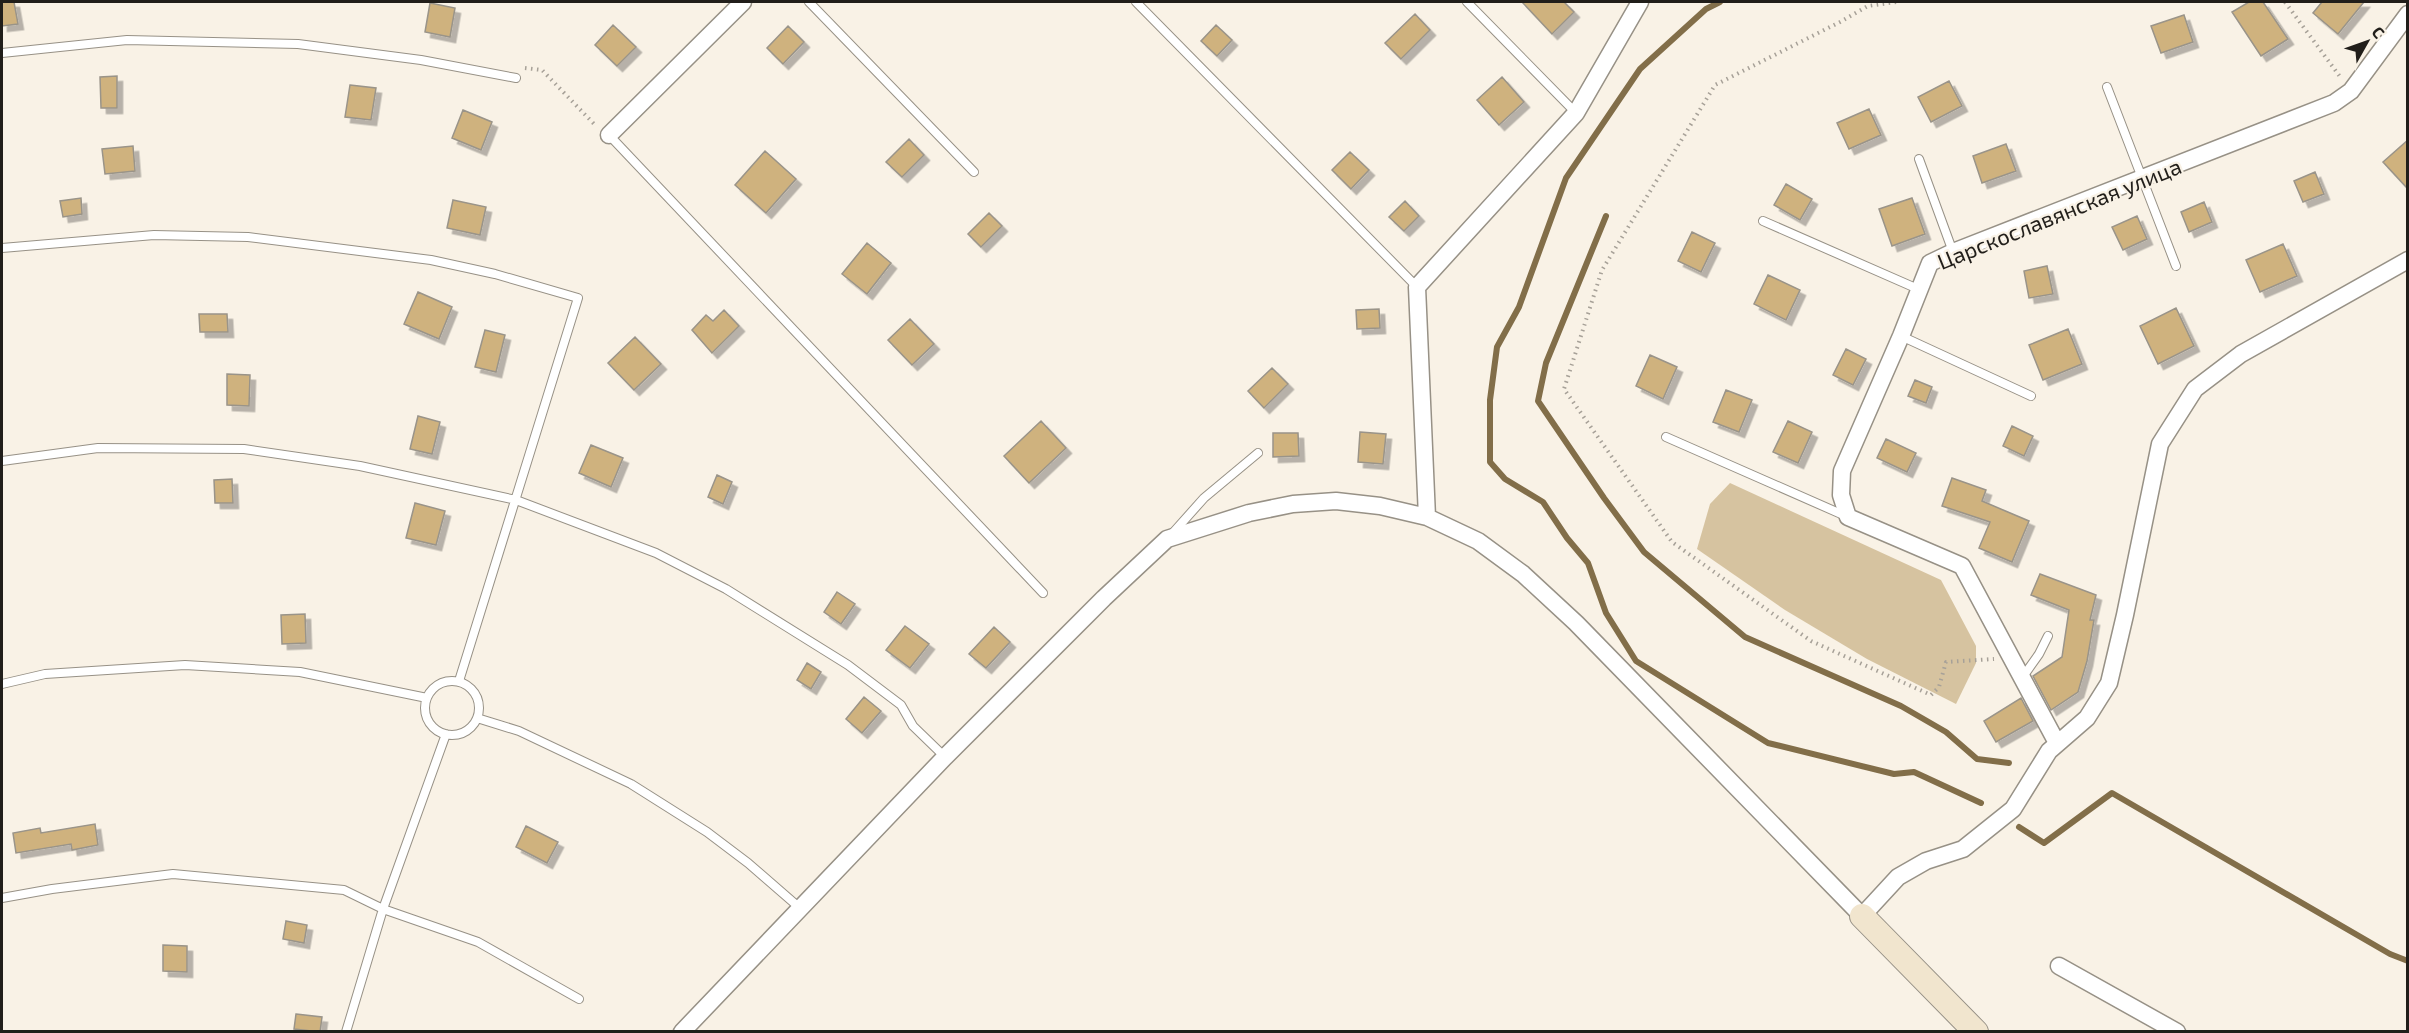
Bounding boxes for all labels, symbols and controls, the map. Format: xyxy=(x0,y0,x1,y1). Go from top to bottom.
north arrow xyxy=(2337,12,2397,72)
text: С xyxy=(2369,22,2389,42)
street label: Царскославянская улица xyxy=(1933,152,2185,275)

